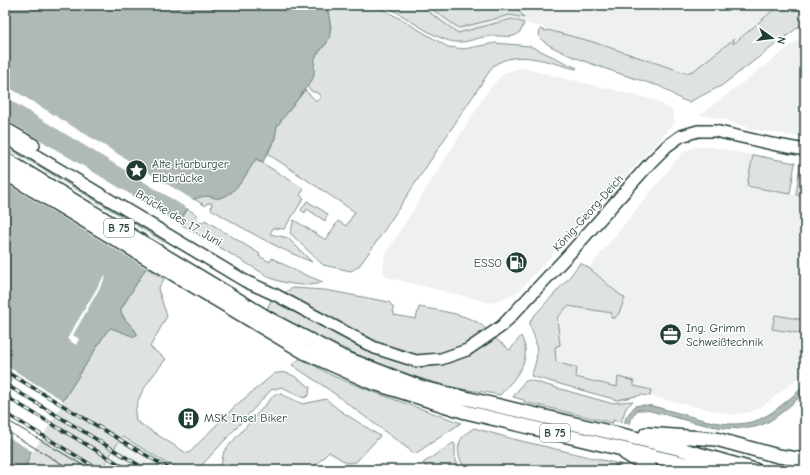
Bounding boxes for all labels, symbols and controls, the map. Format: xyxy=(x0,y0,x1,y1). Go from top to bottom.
north arrow xyxy=(752,18,792,58)
text: N xyxy=(774,35,788,45)
place label: Alte Harburger Elbbrücke xyxy=(152,157,229,185)
place icon: Alte Harburger Elbbrücke xyxy=(124,158,150,184)
street label: König-Georg-Deich xyxy=(550,172,626,254)
street label: Brücke des 17. Juni xyxy=(133,187,225,249)
road number: B 75 xyxy=(104,219,134,237)
fuel station icon: ESSO xyxy=(504,250,530,276)
place label: ESSO xyxy=(474,256,502,270)
place label: Ing. Grimm Schweißtechnik xyxy=(686,321,764,349)
office icon: Ing. Grimm Schweißtechnik xyxy=(658,322,684,348)
building icon: MSK Insel Biker xyxy=(175,405,201,431)
place label: MSK Insel Biker xyxy=(204,411,287,425)
road number: B 75 xyxy=(540,424,570,442)

